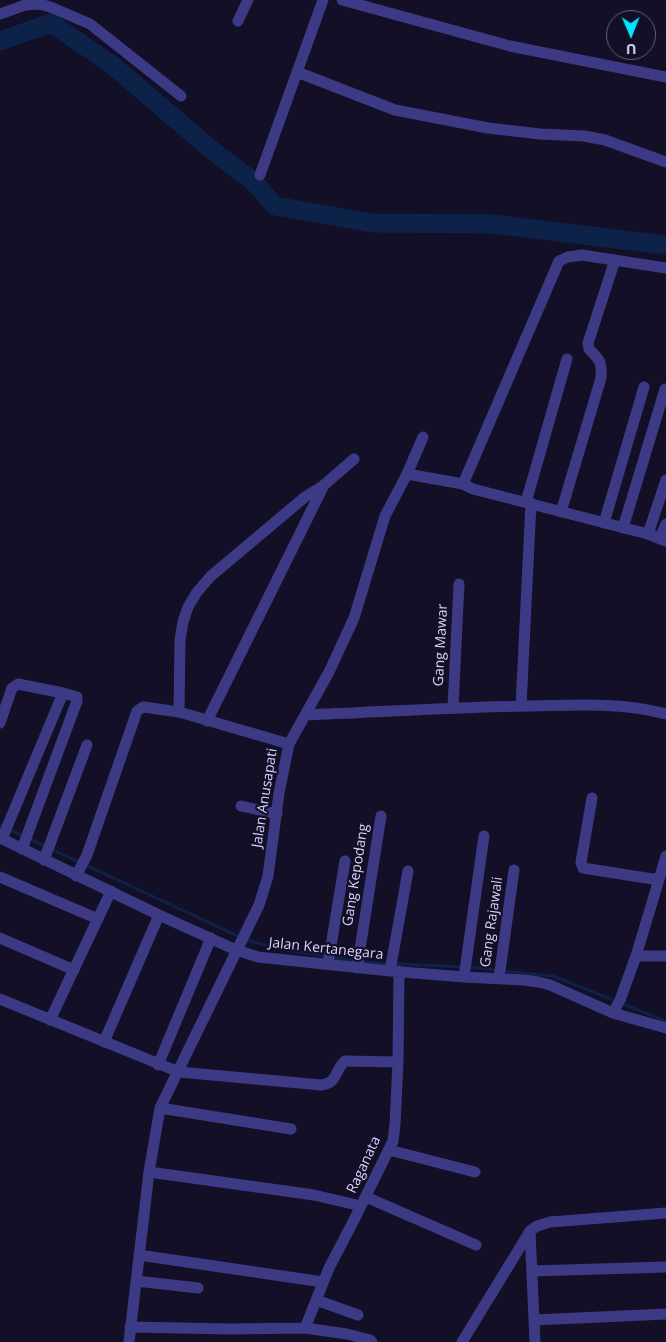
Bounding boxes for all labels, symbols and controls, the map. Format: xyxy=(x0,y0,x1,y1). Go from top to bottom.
north arrow xyxy=(606,10,656,60)
text: U xyxy=(626,40,637,59)
street label: Gang Mawar xyxy=(430,603,452,687)
street label: Jalan Anusapati xyxy=(249,747,281,849)
street label: Gang Kepodang xyxy=(340,822,372,928)
street label: Gang Rajawali xyxy=(477,876,507,968)
street label: Jalan Kertanegara xyxy=(268,935,384,963)
street label: Raganata xyxy=(344,1134,384,1196)

